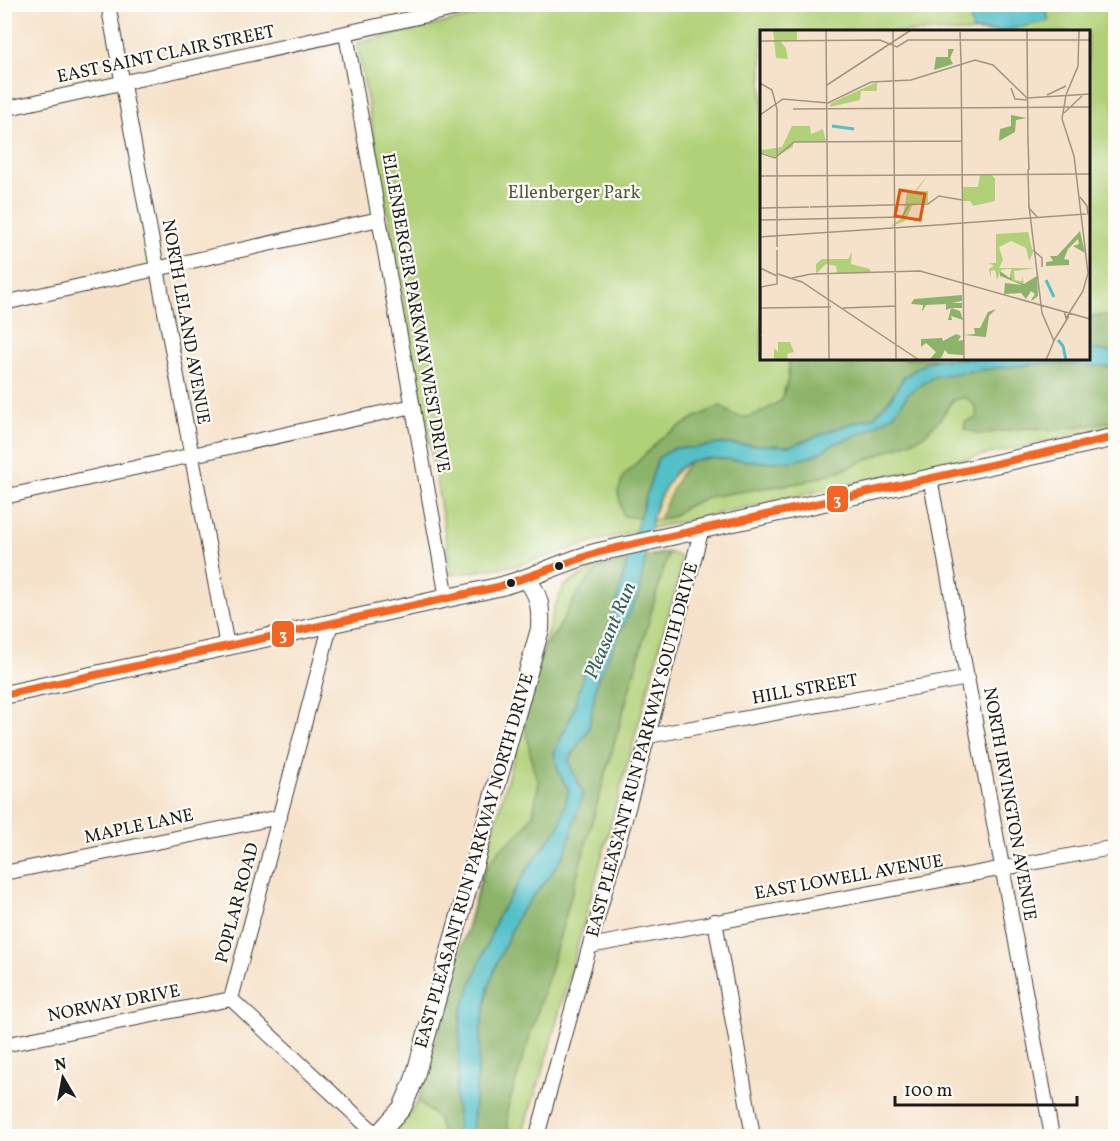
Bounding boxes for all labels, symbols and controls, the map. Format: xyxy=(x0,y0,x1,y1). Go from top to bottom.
street label: EAST SAINT CLAIR STREET xyxy=(55,20,278,90)
inset map xyxy=(760,30,1090,360)
street label: ELLENBERGER PARKWAY WEST DRIVE xyxy=(375,151,455,475)
park label: Ellenberger Park xyxy=(508,181,640,206)
street label: NORTH LELAND AVENUE xyxy=(155,217,215,427)
line badge: 3 xyxy=(826,485,849,513)
text: 3 xyxy=(833,490,841,512)
unlabelled marker xyxy=(553,560,565,572)
street label: EAST PLEASANT RUN PARKWAY SOUTH DRIVE xyxy=(581,560,705,940)
unlabelled marker xyxy=(505,577,517,589)
water label: Pleasant Run xyxy=(578,578,644,684)
line badge: 3 xyxy=(271,620,295,648)
text: 3 xyxy=(279,625,287,647)
street label: HILL STREET xyxy=(750,668,860,712)
street label: EAST PLEASANT RUN PARKWAY NORTH DRIVE xyxy=(409,670,541,1052)
street label: NORTH IRVINGTON AVENUE xyxy=(976,685,1042,923)
street label: MAPLE LANE xyxy=(82,803,196,851)
street label: POPLAR ROAD xyxy=(210,840,266,966)
street label: EAST LOWELL AVENUE xyxy=(753,849,946,907)
street label: NORWAY DRIVE xyxy=(46,979,183,1029)
north arrow xyxy=(33,1048,93,1108)
text: N xyxy=(53,1053,69,1077)
scale bar xyxy=(895,1069,1076,1107)
text: 100 m xyxy=(904,1079,953,1104)

